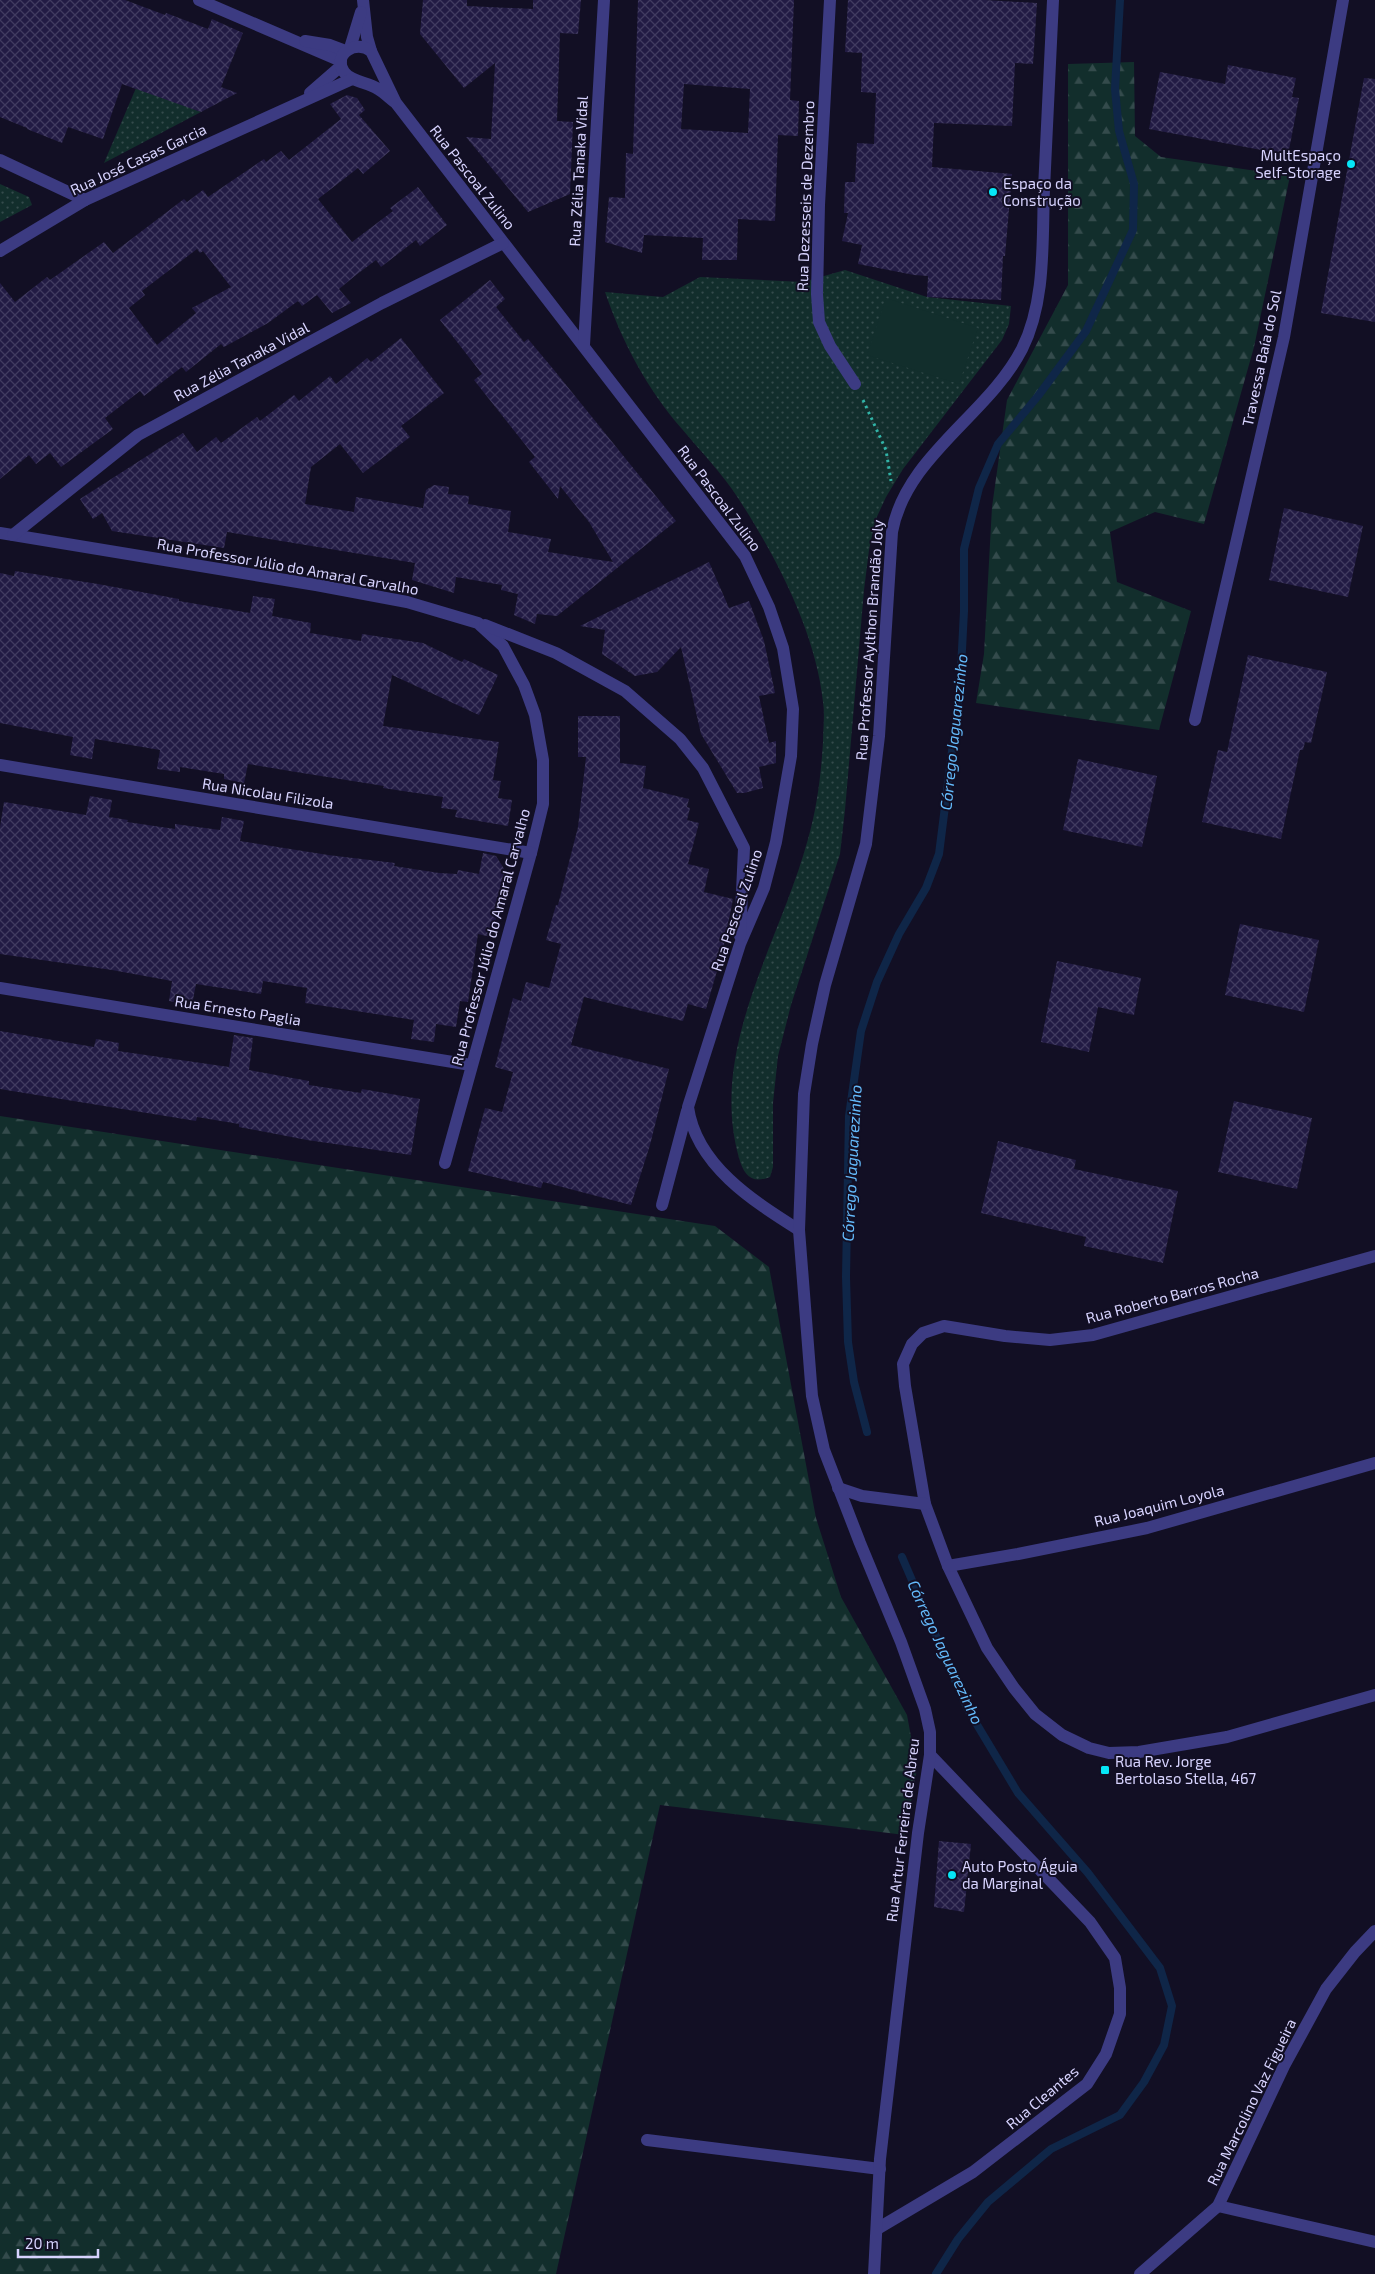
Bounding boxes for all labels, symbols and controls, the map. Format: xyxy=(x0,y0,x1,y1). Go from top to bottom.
street label: Rua Zélia Tanaka Vidal xyxy=(565,95,591,247)
street label: Rua Dezesseis de Dezembro xyxy=(793,100,817,292)
street label: Rua José Casas Garcia xyxy=(67,120,209,198)
street label: Rua Pascoal Zulino xyxy=(427,121,519,233)
place label: MultEspaço Self-Storage xyxy=(1255,146,1341,181)
marker: MultEspaço Self-Storage xyxy=(1345,158,1357,170)
place label: Espaço da Construção xyxy=(1003,174,1081,210)
marker: Espaço da Construção xyxy=(987,186,999,198)
street label: Travessa Baía do Sol xyxy=(1238,288,1284,428)
street label: Rua Zélia Tanaka Vidal xyxy=(170,317,312,404)
street label: Rua Pascoal Zulino xyxy=(674,442,766,554)
street label: Rua Professor Aylthon Brandão Joly xyxy=(852,519,886,761)
street label: Rua Professor Júlio do Amaral Carvalho xyxy=(156,534,420,598)
water label: Córrego Jaguarezinho xyxy=(935,653,971,811)
street label: Rua Nicolau Filizola xyxy=(201,774,335,812)
street label: Rua Professor Júlio do Amaral Carvalho xyxy=(447,806,533,1068)
street label: Rua Pascoal Zulino xyxy=(707,847,765,973)
street label: Rua Ernesto Paglia xyxy=(174,991,302,1029)
water label: Córrego Jaguarezinho xyxy=(837,1084,865,1242)
street label: Rua Roberto Barros Rocha xyxy=(1084,1263,1260,1327)
street label: Rua Joaquim Loyola xyxy=(1092,1480,1226,1530)
water label: Córrego Jaguarezinho xyxy=(904,1577,988,1727)
street label: Rua Artur Ferreira de Abreu xyxy=(882,1737,922,1923)
place label: Rua Rev. Jorge Bertolaso Stella, 467 xyxy=(1115,1752,1257,1787)
marker: Rua Rev. Jorge Bertolaso Stella, 467 xyxy=(1099,1764,1111,1776)
place label: Auto Posto Águia da Marginal xyxy=(962,1857,1078,1892)
marker: Auto Posto Águia da Marginal xyxy=(946,1869,958,1881)
street label: Rua Marcolino Vaz Figueira xyxy=(1203,2016,1299,2188)
street label: Rua Cleantes xyxy=(1002,2062,1082,2132)
scale bar xyxy=(18,2226,98,2258)
text: 20 m xyxy=(25,2234,59,2252)

